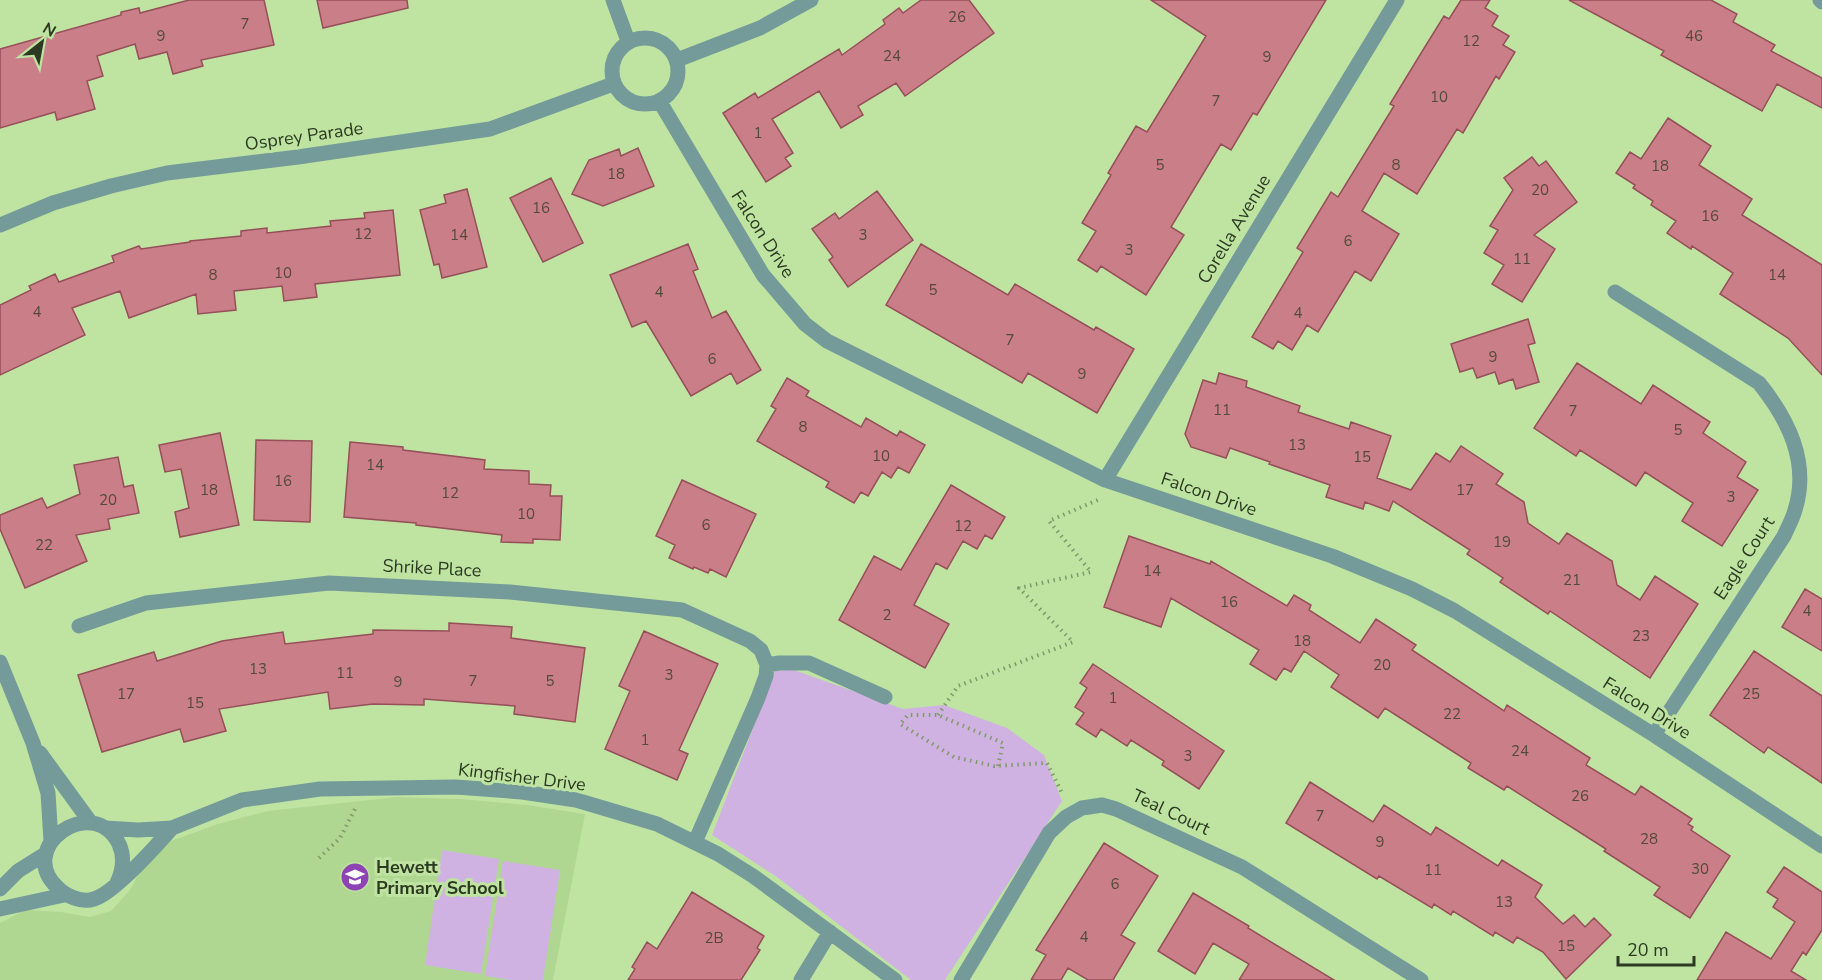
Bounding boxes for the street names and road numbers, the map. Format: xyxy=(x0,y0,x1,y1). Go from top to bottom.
street label: Osprey Parade xyxy=(243,116,365,156)
street label: Corella Avenue xyxy=(1192,170,1276,288)
street label: Falcon Drive xyxy=(726,186,800,282)
street label: Falcon Drive xyxy=(1158,466,1260,522)
street label: Eagle Court xyxy=(1708,511,1780,604)
street label: Shrike Place xyxy=(382,553,482,583)
street label: Falcon Drive xyxy=(1598,671,1696,745)
street label: Kingfisher Drive xyxy=(457,757,587,797)
street label: Teal Court xyxy=(1128,784,1214,841)

